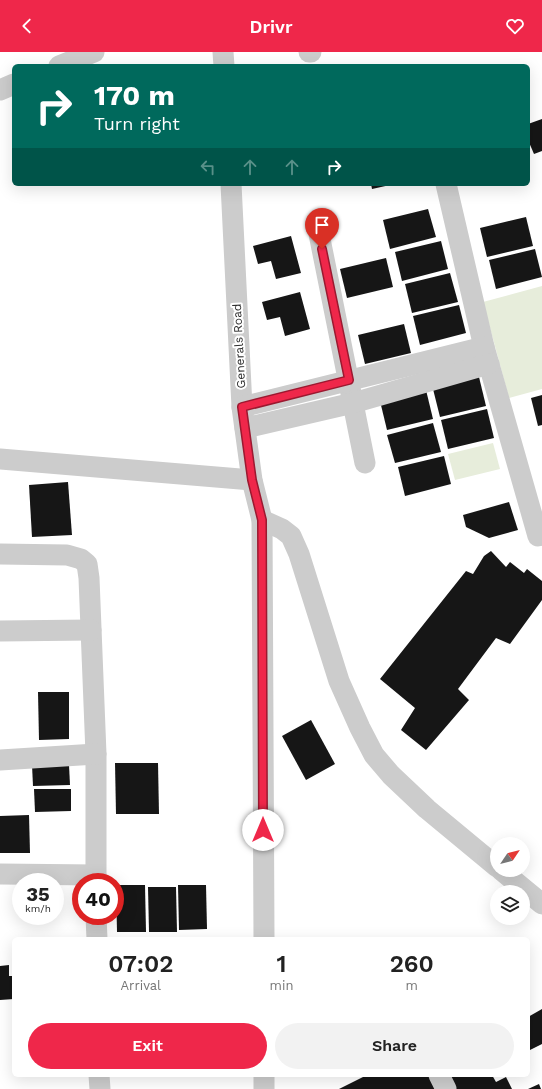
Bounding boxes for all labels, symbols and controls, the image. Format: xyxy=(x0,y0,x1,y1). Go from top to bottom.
icon: back xyxy=(16,15,38,37)
icon: heart xyxy=(504,15,526,37)
text: Drivr xyxy=(250,16,292,37)
text: 170 m xyxy=(94,79,175,112)
icon: right xyxy=(28,80,80,132)
text: Turn right xyxy=(94,113,180,134)
icon: left xyxy=(197,156,219,178)
icon: ahead xyxy=(239,156,261,178)
icon: ahead xyxy=(281,156,303,178)
icon: right xyxy=(323,156,345,178)
pin xyxy=(305,208,339,249)
icon: arrive xyxy=(311,214,333,236)
street label: Generals Road xyxy=(230,303,248,389)
position arrow xyxy=(242,809,284,851)
north arrow xyxy=(490,837,530,877)
map controls xyxy=(490,837,530,925)
speed limit sign: 40 xyxy=(72,873,124,925)
text: 35 xyxy=(26,882,50,906)
button: layers xyxy=(490,885,530,925)
text: km/h xyxy=(25,903,51,914)
text: 07:02 xyxy=(108,950,173,978)
text: 1 xyxy=(277,950,287,978)
text: 260 xyxy=(390,950,434,978)
text: Arrival xyxy=(121,978,161,993)
text: min xyxy=(270,978,293,993)
text: m xyxy=(406,978,418,993)
button: Exit xyxy=(28,1023,267,1069)
button: Share xyxy=(275,1023,514,1069)

